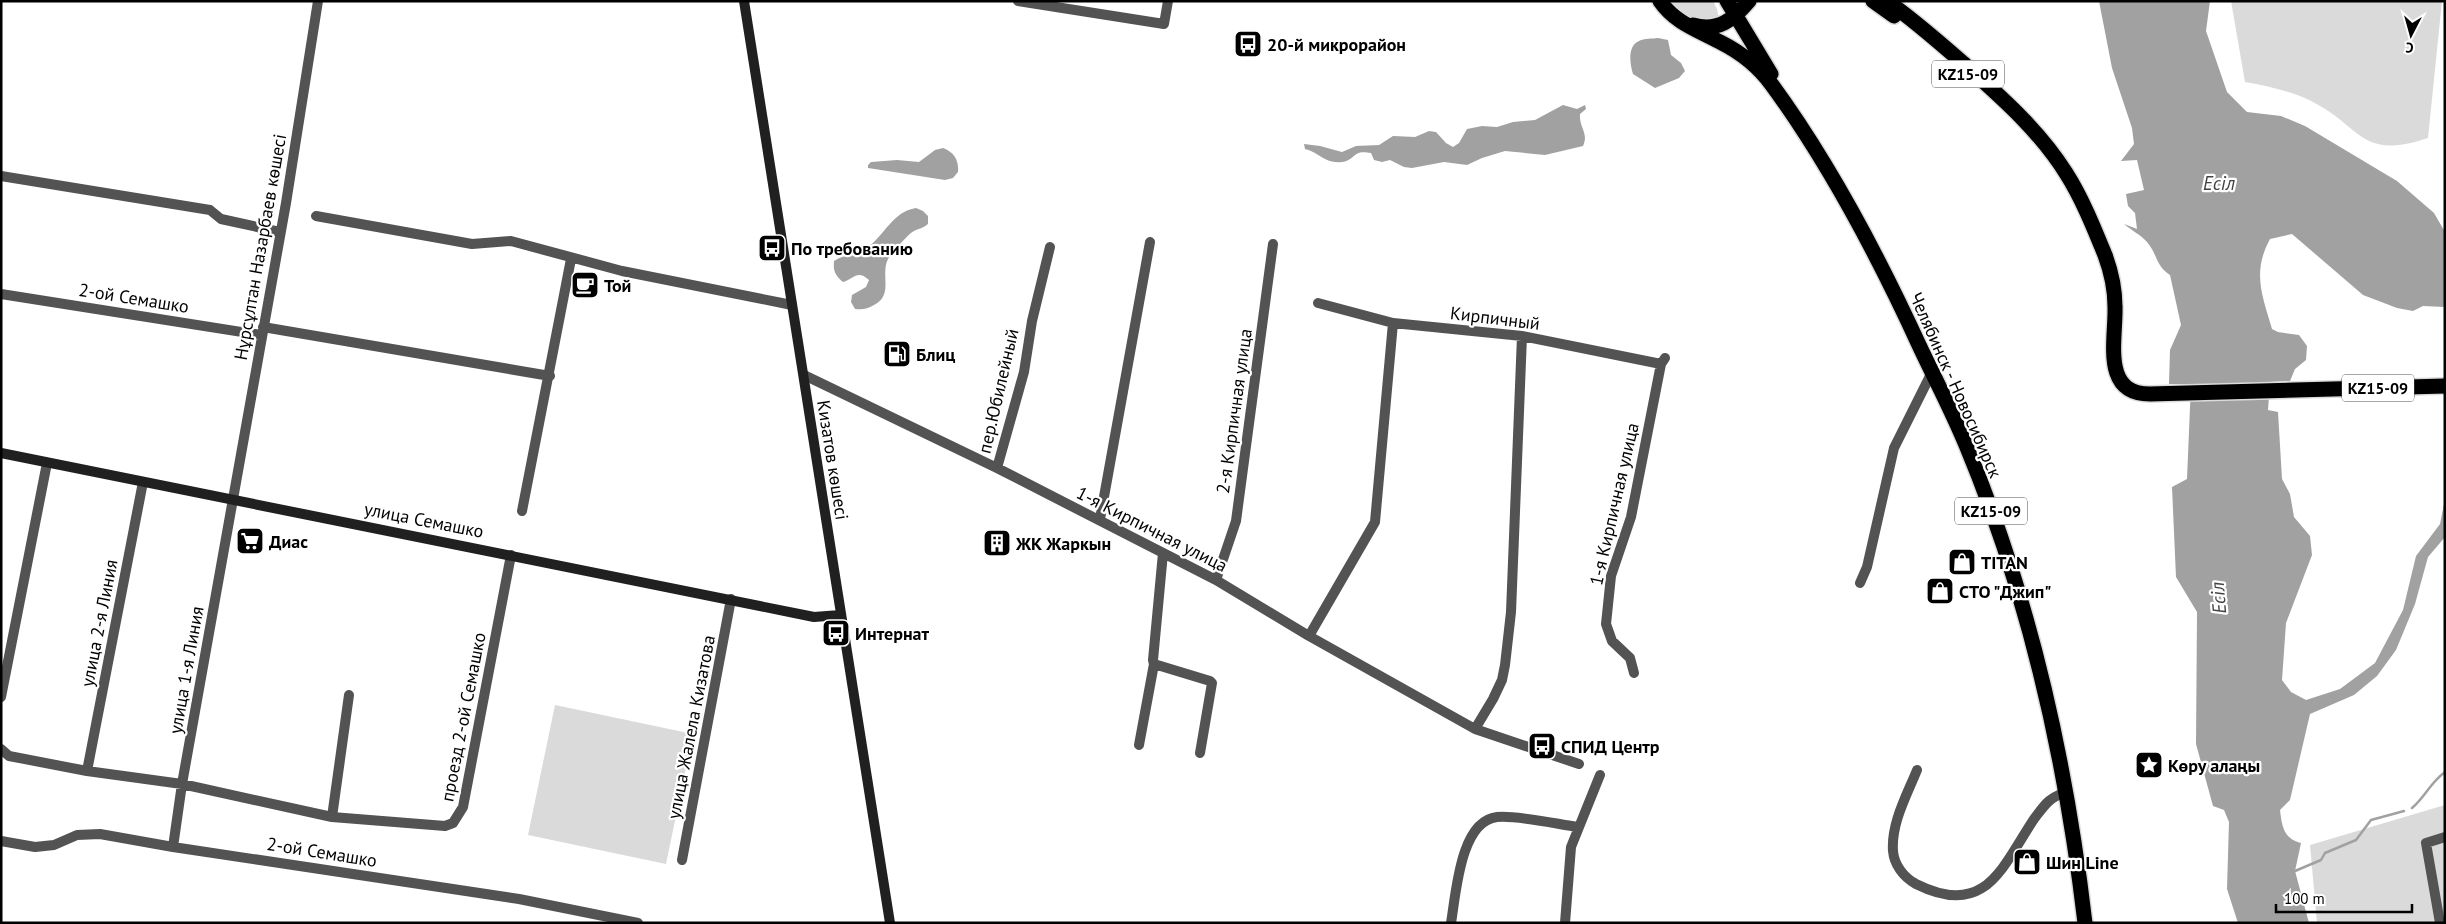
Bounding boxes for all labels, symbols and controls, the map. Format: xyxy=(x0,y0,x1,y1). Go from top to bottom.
north arrow xyxy=(2386,10,2436,60)
bus stop icon: 20-й микрорайон xyxy=(1233,29,1263,59)
place label: 20-й микрорайон xyxy=(1267,33,1406,56)
text: С xyxy=(2405,39,2414,57)
road number: KZ15-09 xyxy=(1932,61,2004,88)
street label: Нұрсұлтан Назарбаев көшесі xyxy=(229,132,291,362)
water label: Есіл xyxy=(2203,171,2236,195)
bus stop icon: По требованию xyxy=(757,233,787,263)
place label: По требованию xyxy=(791,237,913,260)
cafe icon: Той xyxy=(570,270,600,300)
place label: Той xyxy=(604,274,631,297)
street label: 2-ой Семашко xyxy=(77,278,191,318)
street label: Челябинск - Новосибирск xyxy=(1905,289,2007,482)
street label: Кирпичный xyxy=(1449,301,1541,335)
street label: пер.Юбилейный xyxy=(972,326,1024,456)
street label: 2-я Кирпичная улица xyxy=(1211,327,1257,495)
fuel station icon: Блиц xyxy=(882,339,912,369)
place label: Блиц xyxy=(916,343,955,366)
road number: KZ15-09 xyxy=(2342,374,2414,402)
street label: Кизатов көшесі xyxy=(812,398,854,522)
street label: 1-я Кирпичная улица xyxy=(1584,420,1644,588)
street label: 1-я Кирпичная улица xyxy=(1073,481,1231,577)
street label: улица Семашко xyxy=(362,497,486,543)
road number: KZ15-09 xyxy=(1955,498,2027,524)
supermarket icon: Диас xyxy=(235,526,265,556)
building icon: ЖК Жаркын xyxy=(982,528,1012,558)
place label: Диас xyxy=(269,530,308,553)
place label: ЖК Жаркын xyxy=(1015,532,1111,555)
shop icon: TITAN xyxy=(1947,547,1977,577)
place label: TITAN xyxy=(1981,551,2028,574)
street label: улица 2-я Линия xyxy=(75,557,123,689)
shop icon: СТО "Джип" xyxy=(1925,576,1955,606)
place label: СТО "Джип" xyxy=(1959,580,2052,603)
water label: Есіл xyxy=(2205,580,2231,615)
street label: улица 1-я Линия xyxy=(163,604,209,736)
bus stop icon: Интернат xyxy=(821,618,851,648)
place label: Интернат xyxy=(855,622,929,645)
street label: проезд 2-ой Семашко xyxy=(435,630,491,804)
street label: улица Жалела Кизатова xyxy=(662,633,720,821)
bus stop icon: СПИД Центр xyxy=(1527,731,1557,761)
place label: СПИД Центр xyxy=(1561,735,1660,758)
place icon: Көру алаңы xyxy=(2134,750,2164,780)
place label: Көру алаңы xyxy=(2168,754,2260,777)
street label: 2-ой Семашко xyxy=(265,832,379,872)
shop icon: Шин Line xyxy=(2012,847,2042,877)
place label: Шин Line xyxy=(2046,851,2119,874)
scale bar xyxy=(2276,882,2412,914)
text: 100 m xyxy=(2284,889,2325,908)

